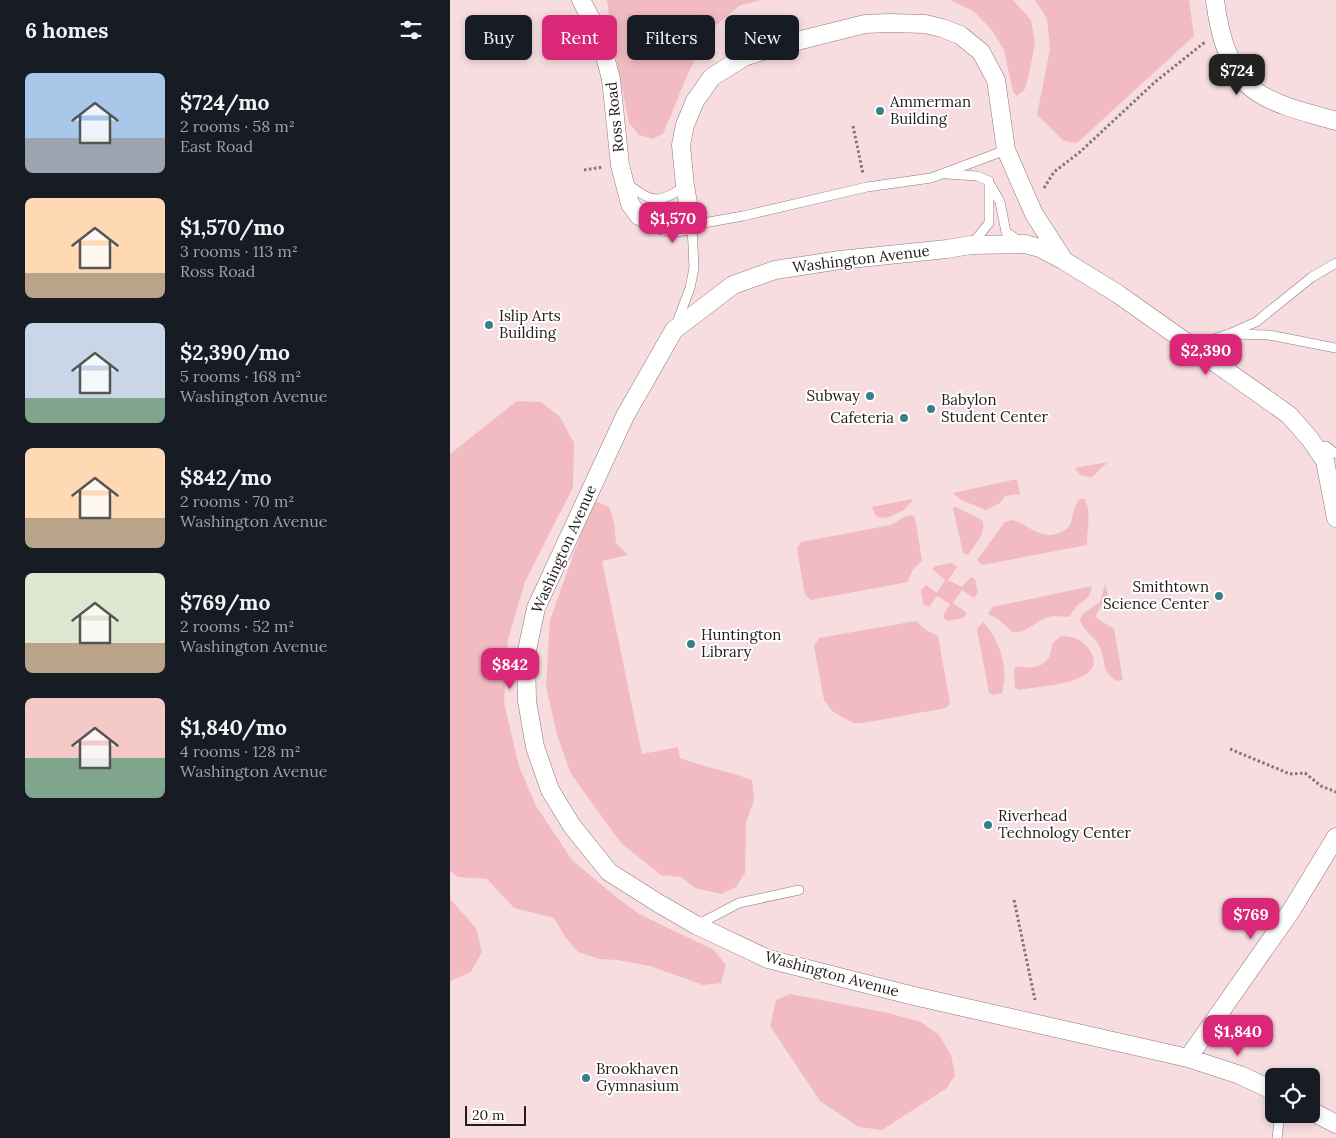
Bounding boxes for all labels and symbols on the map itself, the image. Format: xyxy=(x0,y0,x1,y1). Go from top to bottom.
pin: $724 xyxy=(1207,54,1267,96)
street label: Ross Road xyxy=(601,81,628,153)
place label: Ammerman Building xyxy=(889,92,971,128)
marker: Ammerman Building xyxy=(874,105,886,117)
pin: $1,570 xyxy=(632,202,714,244)
street label: Washington Avenue xyxy=(791,241,931,276)
place label: Islip Arts Building xyxy=(499,306,561,342)
marker: Islip Arts Building xyxy=(483,319,495,331)
pin: $2,390 xyxy=(1165,334,1247,376)
place label: Subway xyxy=(807,386,860,405)
marker: Subway xyxy=(864,390,876,402)
place label: Babylon Student Center xyxy=(941,390,1049,426)
marker: Babylon Student Center xyxy=(925,403,937,415)
place label: Cafeteria xyxy=(830,408,894,427)
marker: Cafeteria xyxy=(898,412,910,424)
street label: Washington Avenue xyxy=(527,482,600,616)
place label: Smithtown Science Center xyxy=(1103,577,1209,613)
marker: Smithtown Science Center xyxy=(1213,590,1225,602)
place label: Huntington Library xyxy=(701,625,781,661)
marker: Huntington Library xyxy=(685,638,697,650)
pin: $842 xyxy=(480,648,540,690)
place label: Riverhead Technology Center xyxy=(998,806,1132,842)
marker: Riverhead Technology Center xyxy=(982,819,994,831)
pin: $769 xyxy=(1221,898,1281,940)
street label: Washington Avenue xyxy=(763,946,901,1001)
pin: $1,840 xyxy=(1197,1014,1279,1057)
place label: Brookhaven Gymnasium xyxy=(596,1059,679,1095)
marker: Brookhaven Gymnasium xyxy=(580,1072,592,1084)
scale bar xyxy=(465,1103,526,1126)

